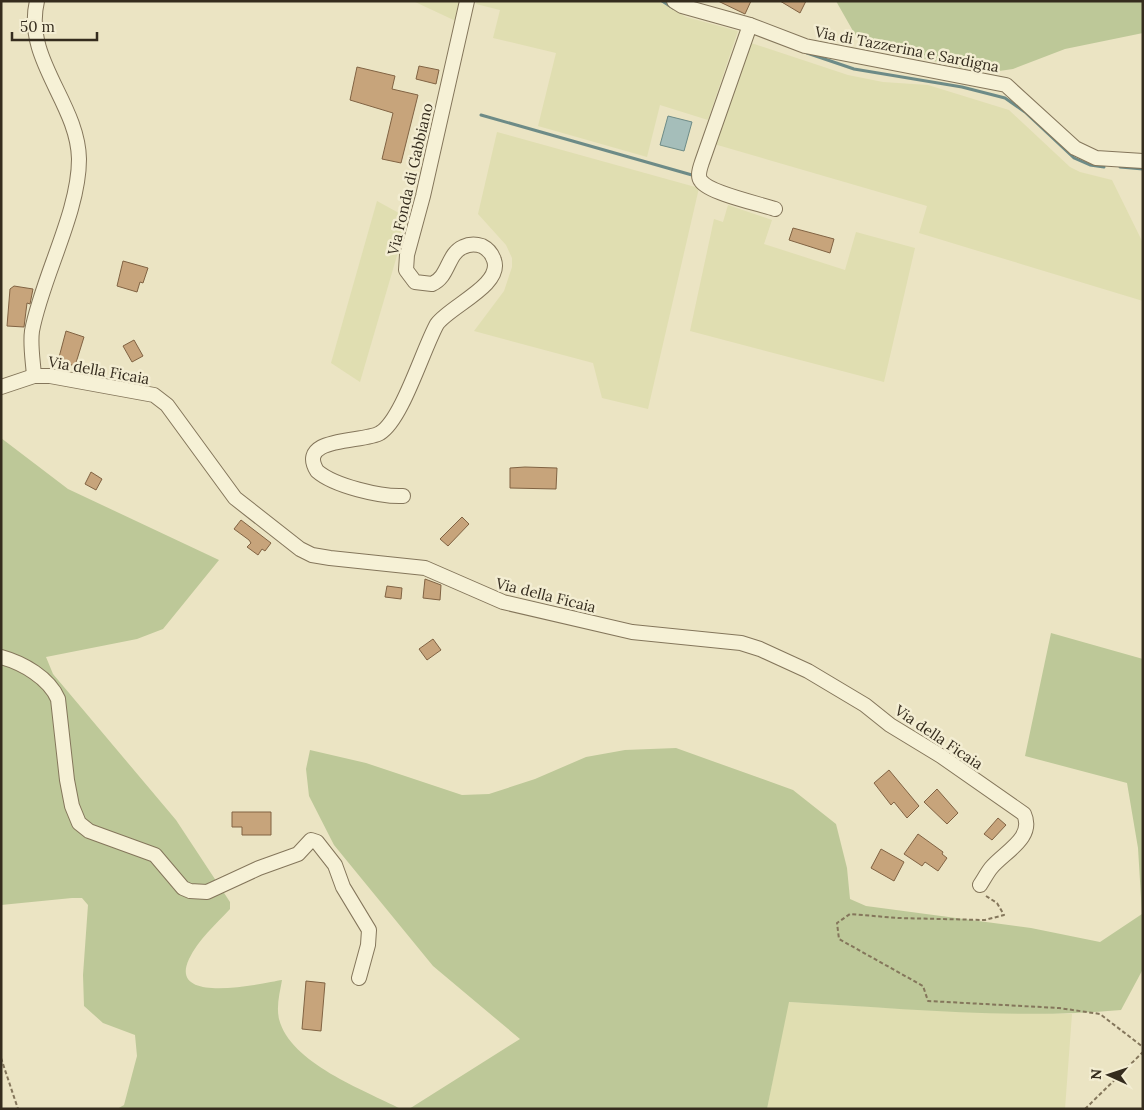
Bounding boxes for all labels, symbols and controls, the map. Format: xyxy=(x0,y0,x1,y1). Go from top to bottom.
scale bar xyxy=(12,10,98,42)
text: 50 m xyxy=(20,17,55,36)
street label: Via di Tazzerina e Sardigna xyxy=(812,22,1001,76)
street label: Via Fonda di Gabbiano xyxy=(383,101,437,258)
street label: Via della Ficaia xyxy=(46,352,151,388)
street label: Via della Ficaia xyxy=(493,573,598,617)
street label: Via della Ficaia xyxy=(890,700,987,774)
north arrow xyxy=(1084,1050,1134,1100)
text: N xyxy=(1087,1068,1105,1080)

